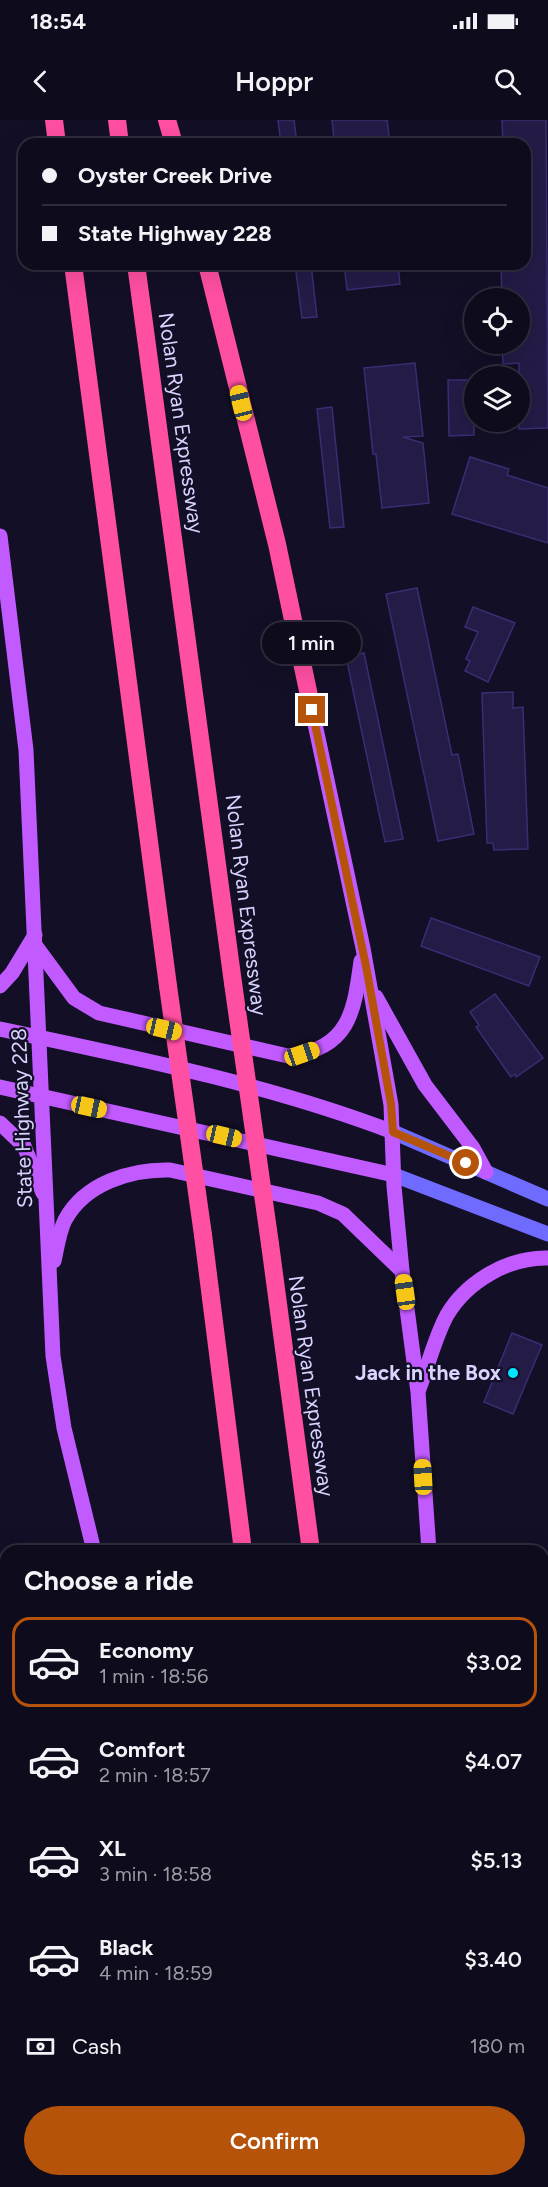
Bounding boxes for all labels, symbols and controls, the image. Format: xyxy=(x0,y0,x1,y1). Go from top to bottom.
text: 18:54 xyxy=(30,8,86,35)
icon: back xyxy=(24,65,57,98)
text: Hoppr xyxy=(235,65,313,98)
icon: search xyxy=(491,65,524,98)
text: Oyster Creek Drive xyxy=(78,162,272,189)
text: State Highway 228 xyxy=(78,220,272,247)
map controls xyxy=(464,288,530,432)
button: locate xyxy=(464,288,530,354)
street label: Nolan Ryan Expressway xyxy=(154,311,209,535)
button: layers xyxy=(464,366,530,432)
car xyxy=(228,383,254,423)
callout: 1 min xyxy=(262,623,362,665)
text: 1 min xyxy=(288,631,335,655)
route end xyxy=(298,696,325,723)
street label: Nolan Ryan Expressway xyxy=(221,793,272,1017)
car xyxy=(144,1016,184,1042)
street label: State Highway 228 xyxy=(6,1028,37,1208)
car xyxy=(282,1040,322,1068)
car xyxy=(70,1094,108,1120)
car xyxy=(204,1123,244,1149)
route start xyxy=(452,1149,479,1176)
car xyxy=(394,1273,416,1311)
street label: Nolan Ryan Expressway xyxy=(284,1274,339,1498)
place label: Jack in the Box xyxy=(355,1360,502,1385)
marker: Jack in the Box xyxy=(506,1366,520,1380)
car xyxy=(413,1459,433,1495)
text: Choose a ride xyxy=(24,1564,193,1597)
icon: car xyxy=(27,1635,81,1689)
text: Economy xyxy=(99,1637,194,1664)
text: $3.02 xyxy=(466,1649,522,1676)
text: 1 min · 18:56 xyxy=(99,1664,208,1688)
icon: car xyxy=(27,1734,81,1788)
text: Comfort xyxy=(99,1736,185,1763)
text: $4.07 xyxy=(465,1748,522,1775)
text: 2 min · 18:57 xyxy=(99,1763,211,1787)
icon: car xyxy=(27,1833,81,1887)
text: XL xyxy=(99,1835,126,1862)
text: $5.13 xyxy=(471,1847,522,1874)
text: 3 min · 18:58 xyxy=(99,1862,212,1886)
icon: car xyxy=(27,1932,81,1986)
text: Black xyxy=(99,1934,153,1961)
text: $3.40 xyxy=(464,1946,522,1973)
text: 4 min · 18:59 xyxy=(99,1961,213,1985)
icon: cash xyxy=(24,2030,57,2063)
text: Cash xyxy=(72,2033,122,2060)
text: 180 m xyxy=(470,2034,525,2058)
button: Confirm xyxy=(24,2106,525,2175)

